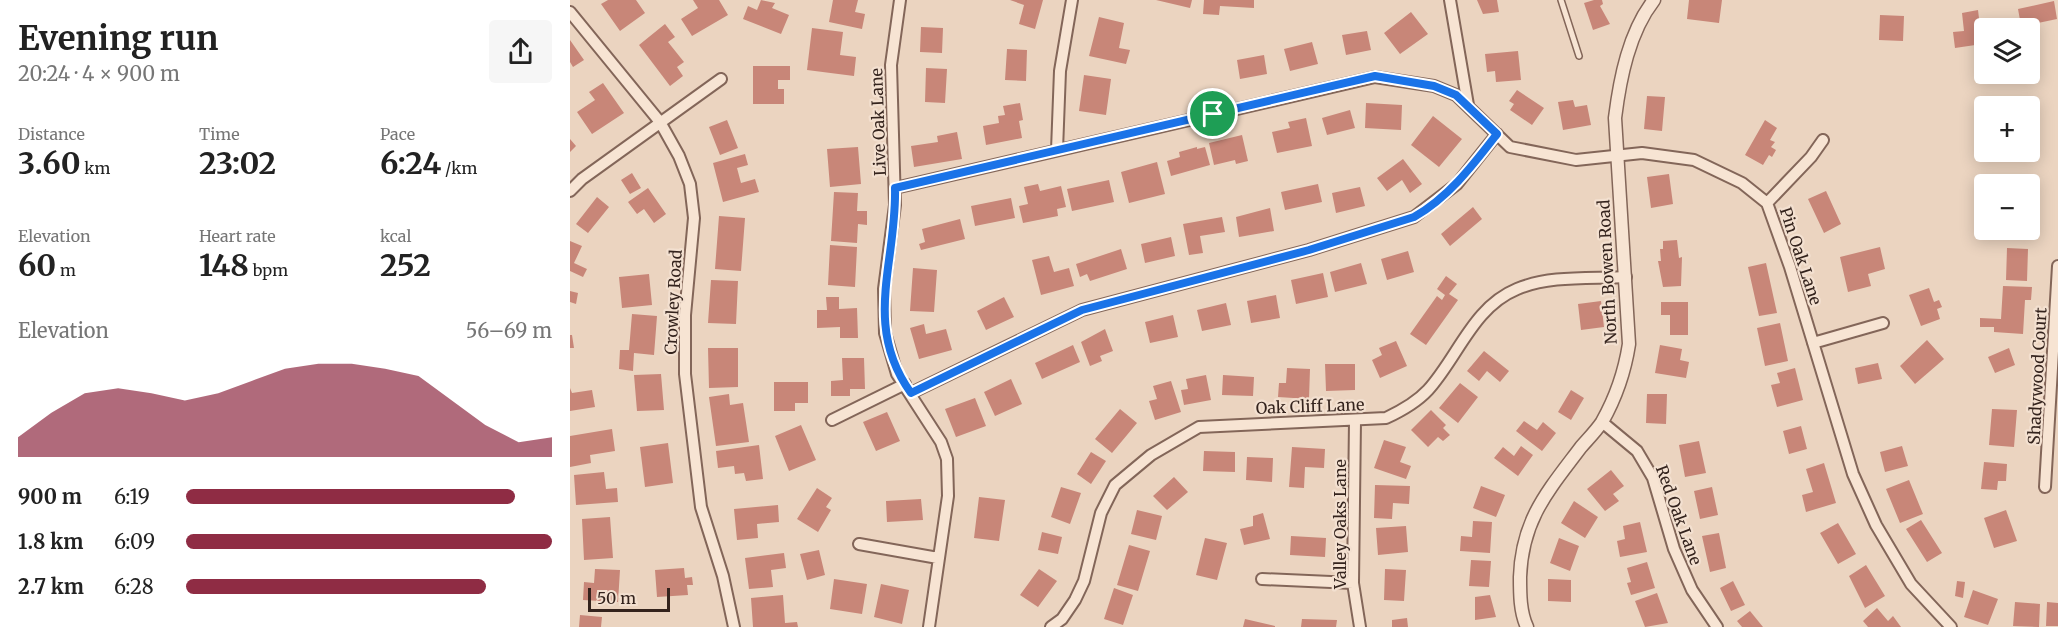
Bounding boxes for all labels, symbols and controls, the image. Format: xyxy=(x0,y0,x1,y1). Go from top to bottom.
text: Evening run xyxy=(18,18,218,59)
map controls xyxy=(1974,18,2040,240)
button: layers xyxy=(1974,18,2040,84)
button: share xyxy=(489,20,552,83)
text: 20:24 · 4 × 900 m xyxy=(18,61,180,86)
street label: Live Oak Lane xyxy=(866,68,890,176)
pin xyxy=(1187,88,1238,139)
button: + xyxy=(1974,96,2040,162)
icon: arrive xyxy=(1196,97,1229,130)
text: Distance xyxy=(18,124,85,144)
text: Time xyxy=(199,124,240,144)
text: Pace xyxy=(380,124,415,144)
text: 3.60 xyxy=(18,144,81,182)
text: 23:02 xyxy=(199,144,276,182)
text: 6:24 xyxy=(380,144,441,182)
text: km xyxy=(81,158,110,178)
text: /km xyxy=(441,158,477,178)
button: − xyxy=(1974,174,2040,240)
street label: North Bowen Road xyxy=(1593,199,1621,345)
street label: Pin Oak Lane xyxy=(1776,204,1826,308)
text: Elevation xyxy=(18,226,91,246)
text: Heart rate xyxy=(199,226,276,246)
text: kcal xyxy=(380,226,411,246)
text: 60 xyxy=(18,246,56,284)
text: 148 xyxy=(199,246,249,284)
text: 252 xyxy=(380,246,431,284)
street label: Crowley Road xyxy=(660,249,686,355)
text: m xyxy=(56,260,76,280)
text: bpm xyxy=(249,260,288,280)
street label: Shadywood Court xyxy=(2023,306,2051,445)
text: Elevation xyxy=(18,318,109,343)
text: 56–69 m xyxy=(466,318,552,343)
street label: Oak Cliff Lane xyxy=(1255,394,1365,418)
street label: Valley Oaks Lane xyxy=(1330,459,1350,590)
street label: Red Oak Lane xyxy=(1652,462,1706,568)
text: 900 m xyxy=(18,484,82,509)
text: 6:19 xyxy=(114,484,150,509)
text: 1.8 km xyxy=(18,529,83,554)
text: 6:09 xyxy=(114,529,155,554)
text: 2.7 km xyxy=(18,574,84,599)
text: 6:28 xyxy=(114,574,154,599)
scale bar xyxy=(588,585,670,612)
text: 50 m xyxy=(597,588,636,608)

